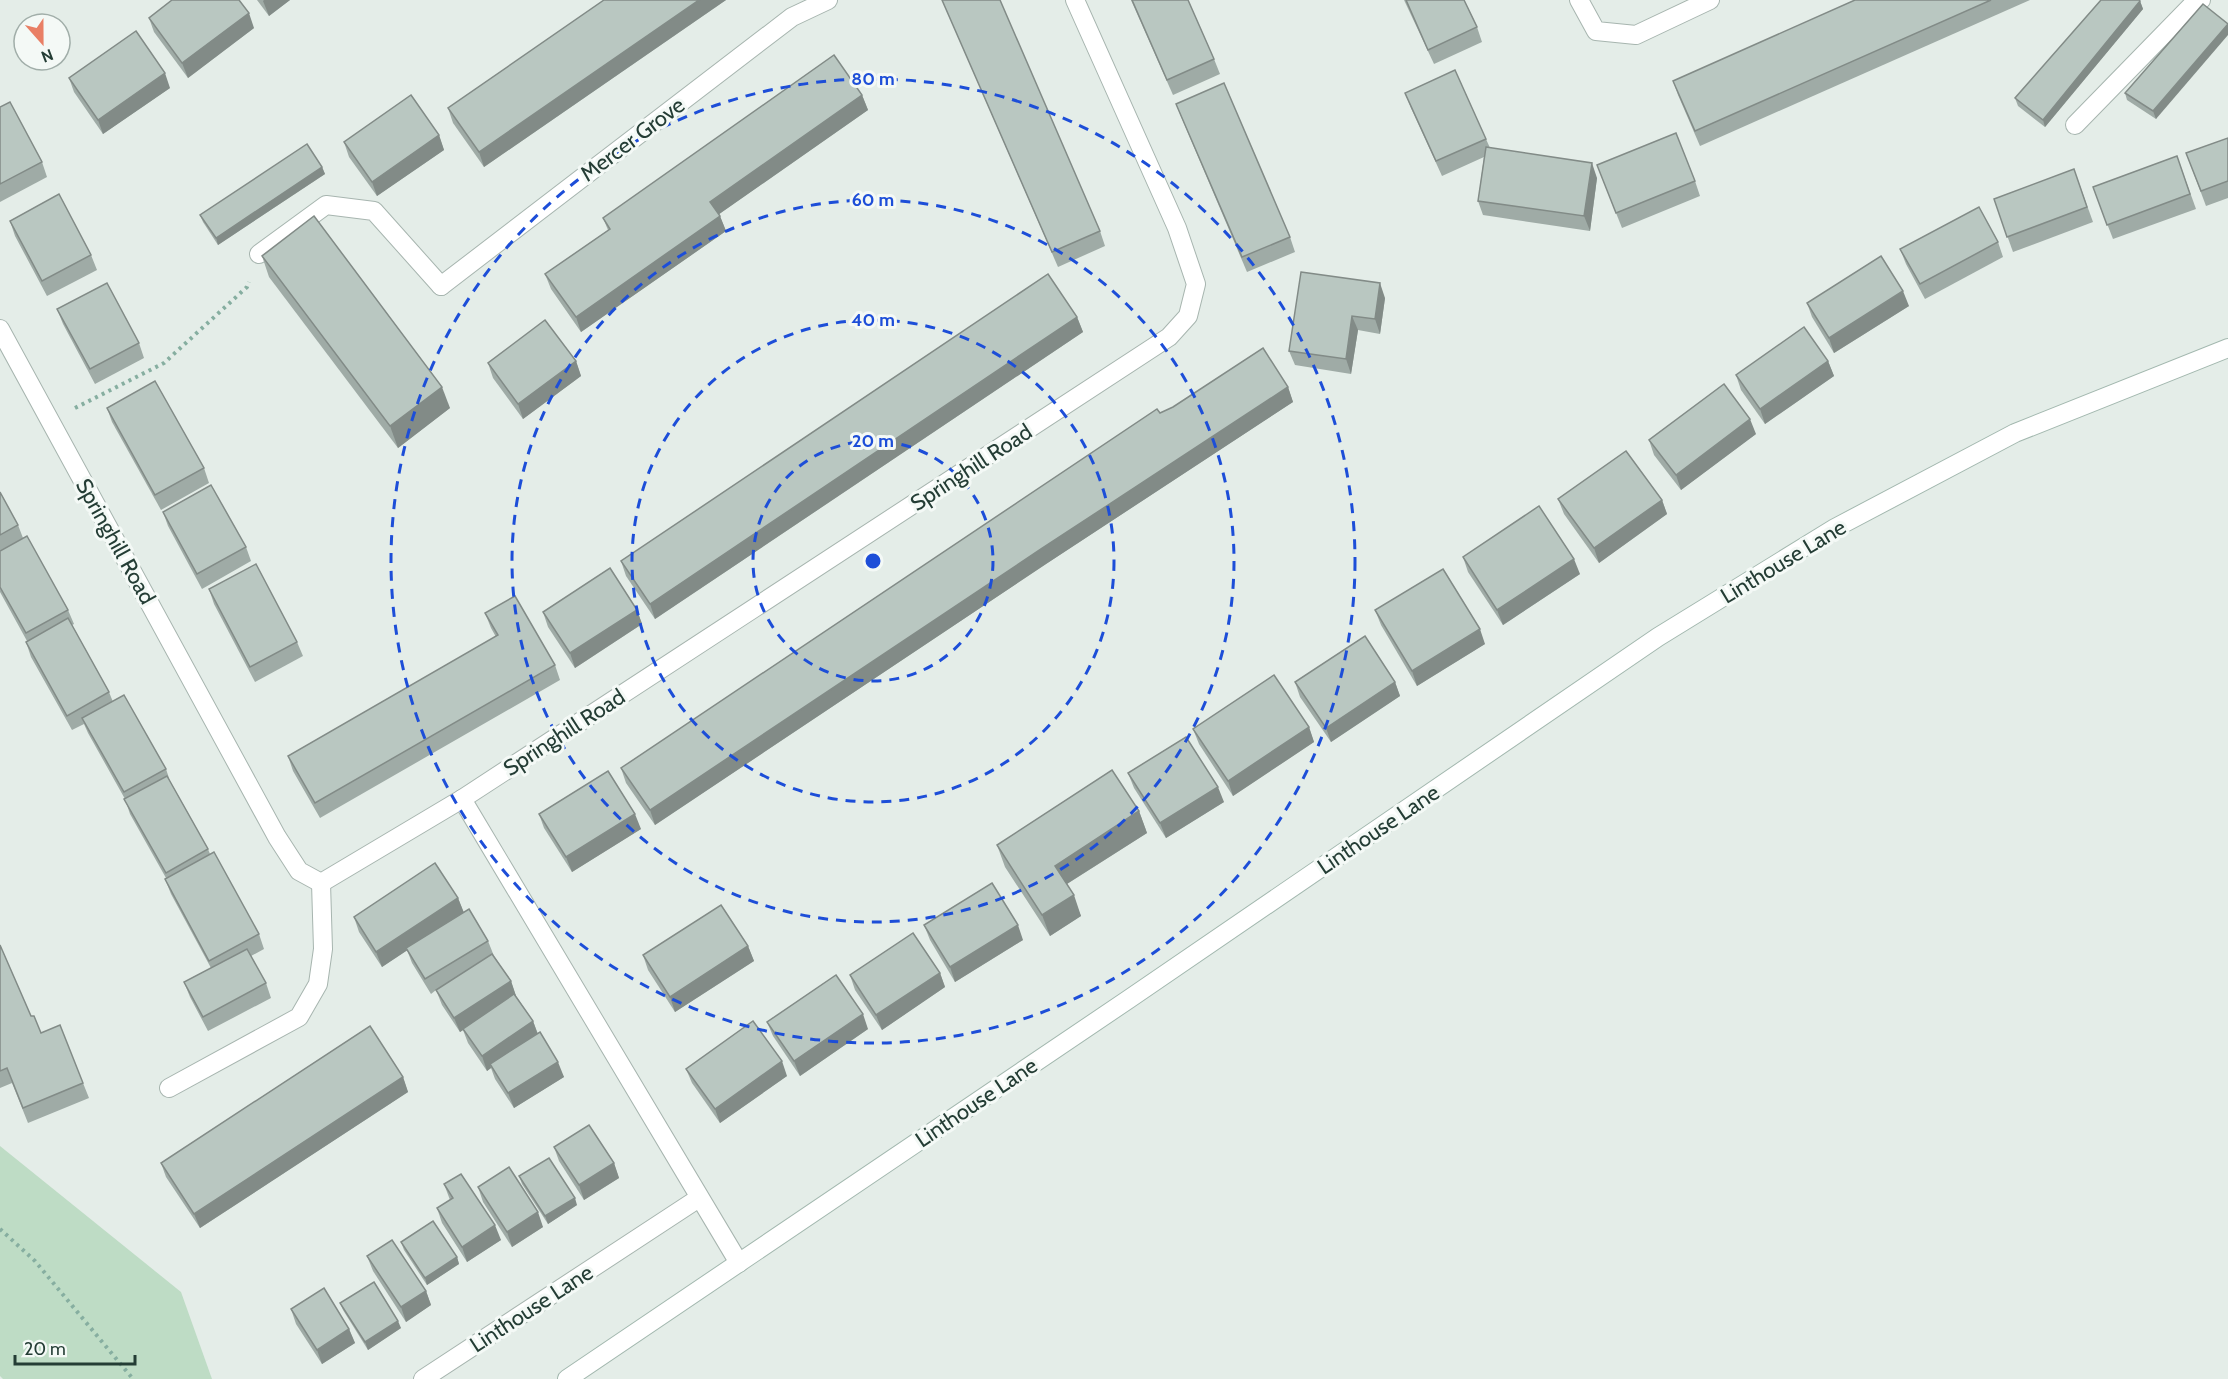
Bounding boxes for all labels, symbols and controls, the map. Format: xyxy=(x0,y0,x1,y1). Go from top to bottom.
north arrow xyxy=(12,12,72,72)
text: N xyxy=(39,45,56,66)
text: 80 m xyxy=(851,68,895,90)
street label: Mercer Grove xyxy=(575,91,690,187)
text: 60 m xyxy=(852,189,894,211)
text: 40 m xyxy=(851,309,895,331)
street label: Springhill Road xyxy=(905,418,1037,517)
text: 20 m xyxy=(852,430,894,452)
street label: Springhill Road xyxy=(70,474,161,609)
street label: Linthouse Lane xyxy=(1716,513,1851,609)
centre of rings xyxy=(863,551,883,571)
street label: Springhill Road xyxy=(498,683,630,782)
street label: Linthouse Lane xyxy=(1312,779,1444,880)
street label: Linthouse Lane xyxy=(910,1052,1042,1153)
street label: Linthouse Lane xyxy=(465,1259,598,1358)
scale bar xyxy=(15,1328,135,1366)
text: 20 m xyxy=(24,1338,66,1360)

